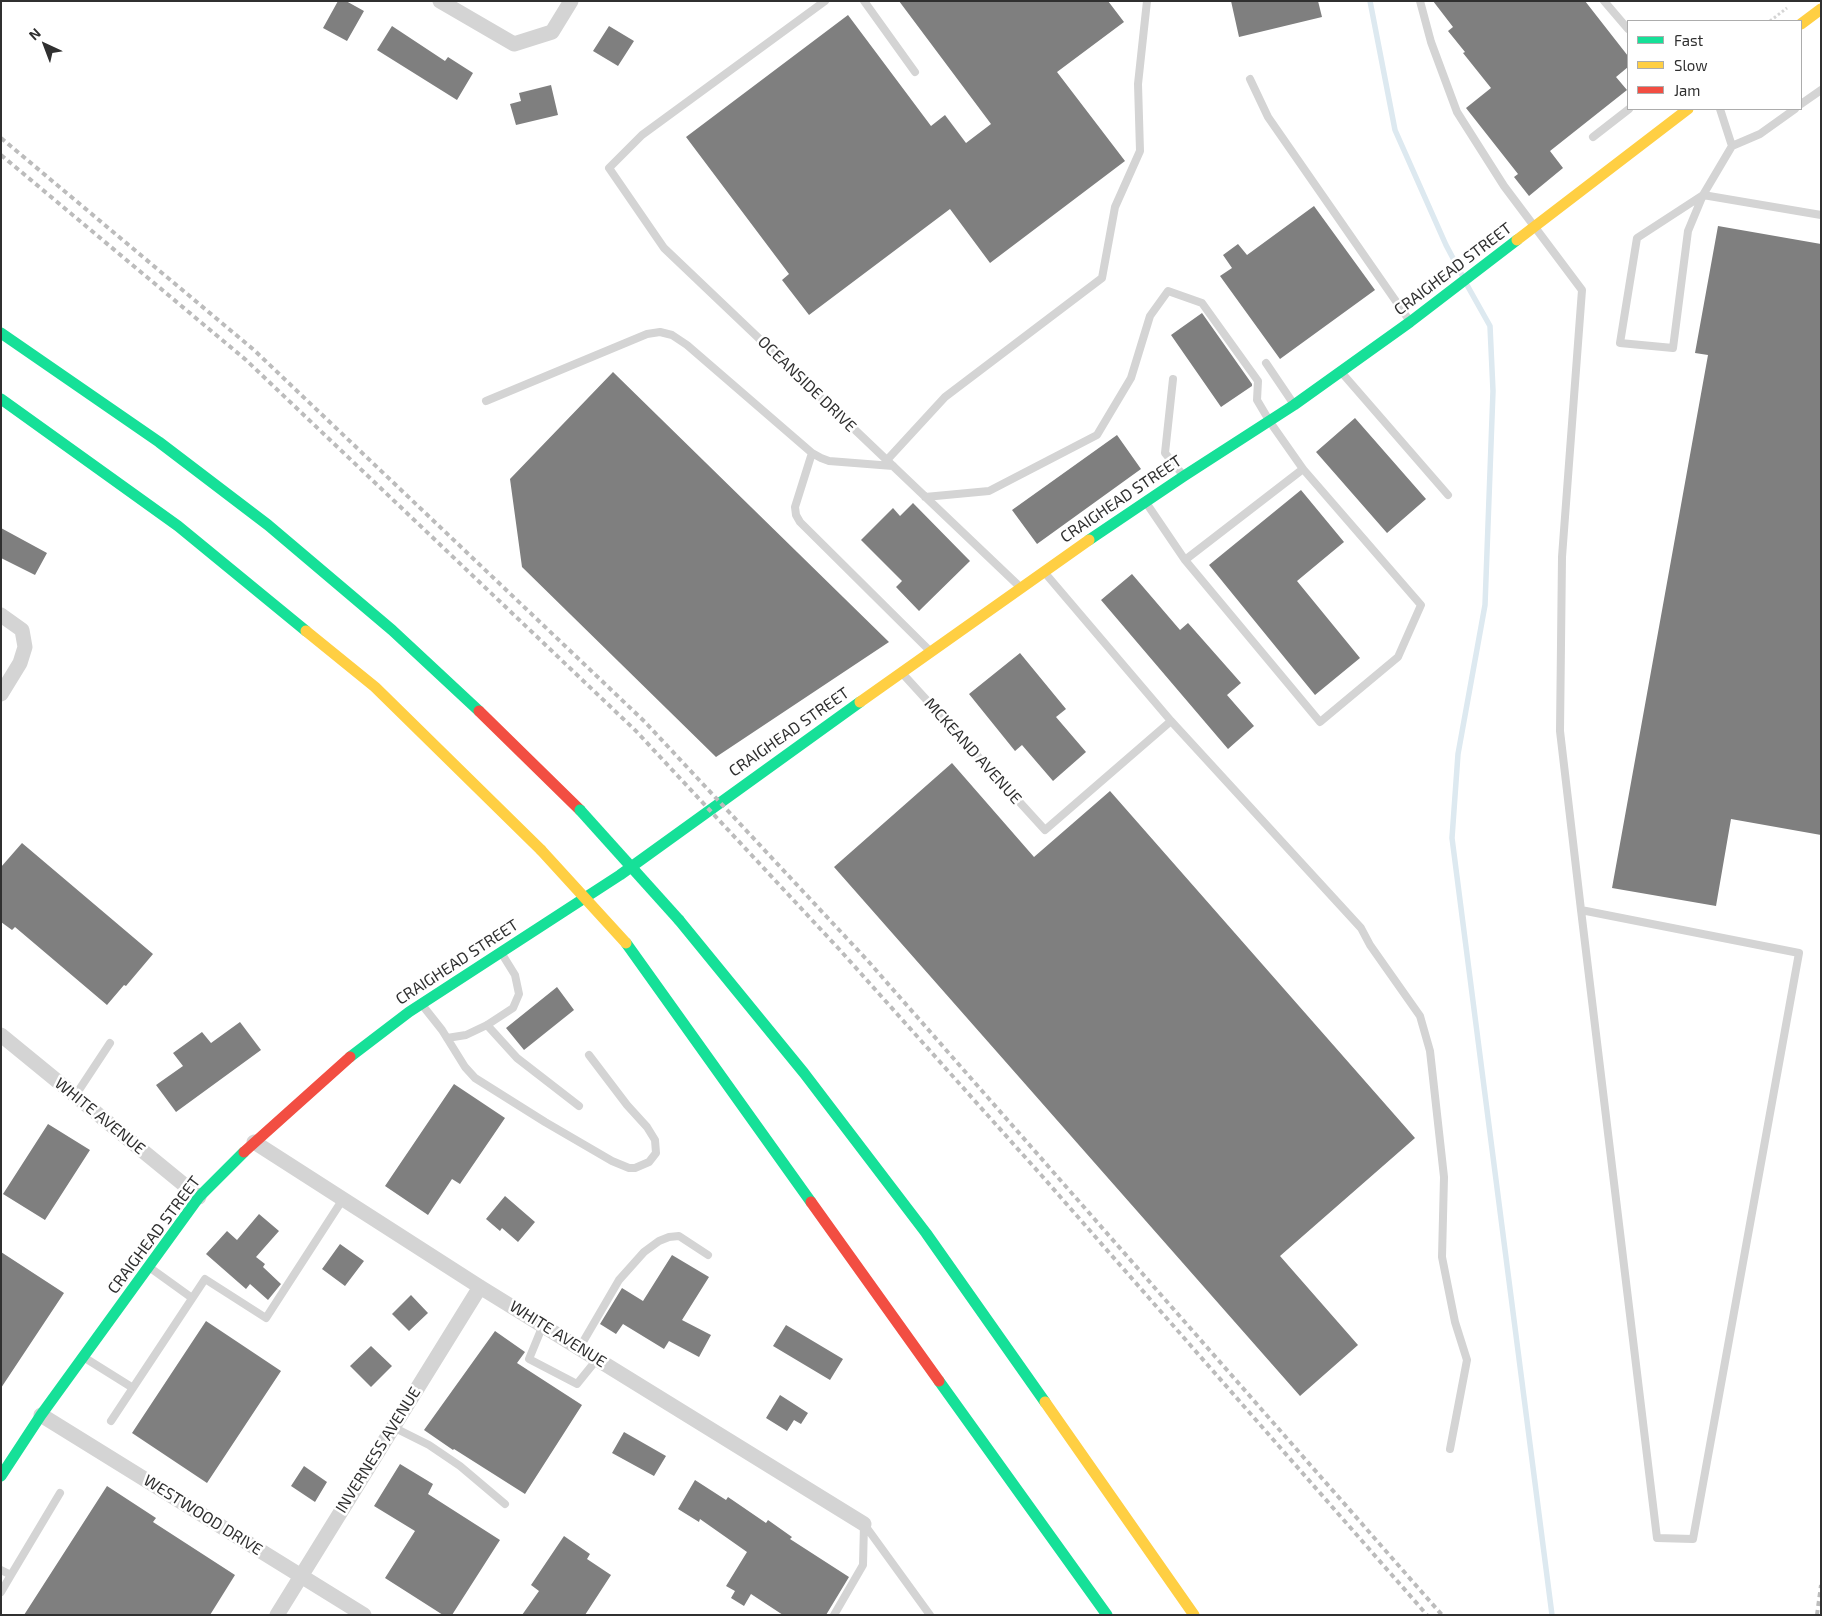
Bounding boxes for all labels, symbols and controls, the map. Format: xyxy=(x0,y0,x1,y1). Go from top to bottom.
north arrow xyxy=(20,20,70,70)
legend xyxy=(1627,20,1802,110)
text: N xyxy=(25,24,44,43)
text: Fast xyxy=(1674,31,1703,49)
text: Slow xyxy=(1674,56,1708,74)
text: Jam xyxy=(1674,81,1700,99)
street label: CRAIGHEAD STREET xyxy=(1390,218,1516,320)
street label: OCEANSIDE DRIVE xyxy=(754,332,860,436)
street label: CRAIGHEAD STREET xyxy=(1057,451,1185,547)
street label: CRAIGHEAD STREET xyxy=(725,683,853,781)
street label: MCKEAND AVENUE xyxy=(920,694,1026,808)
street label: CRAIGHEAD STREET xyxy=(392,915,522,1009)
street label: WHITE AVENUE xyxy=(51,1074,149,1158)
street label: CRAIGHEAD STREET xyxy=(103,1172,205,1298)
street label: WHITE AVENUE xyxy=(506,1296,610,1372)
street label: INVERNESS AVENUE xyxy=(331,1384,425,1516)
street label: WESTWOOD DRIVE xyxy=(140,1471,266,1559)

